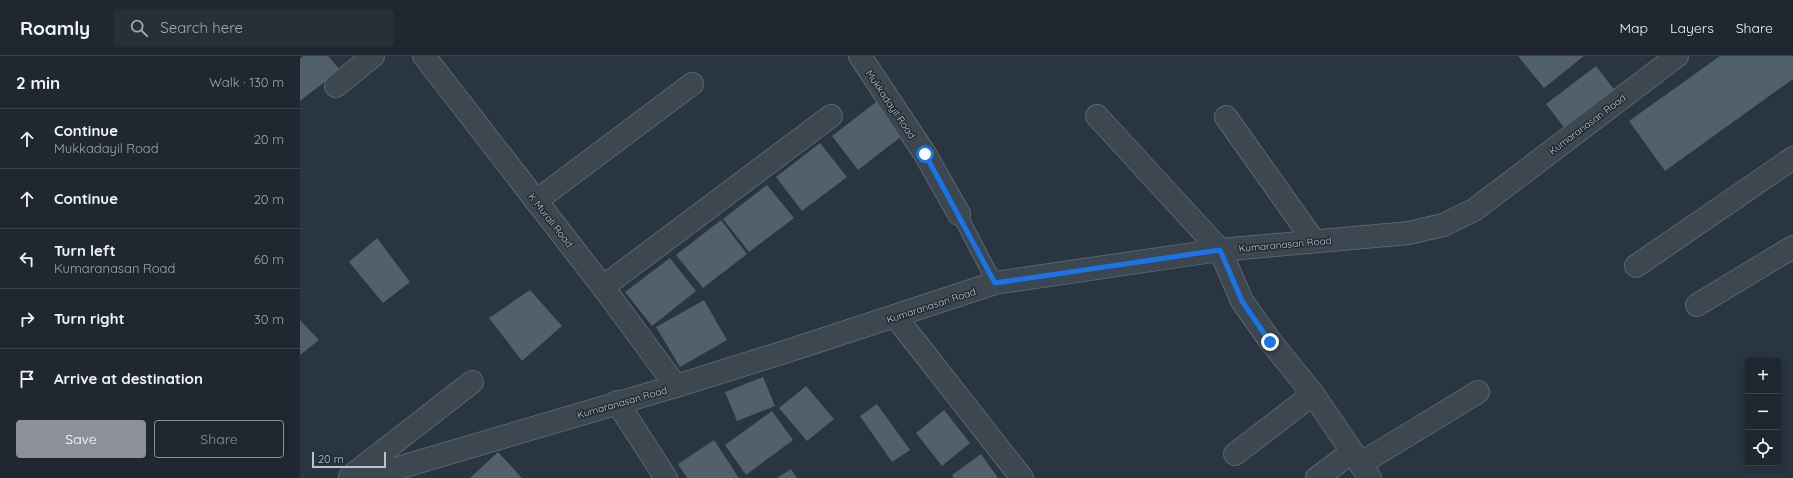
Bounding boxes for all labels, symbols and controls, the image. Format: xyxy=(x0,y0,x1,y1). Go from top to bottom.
search box xyxy=(114,10,394,46)
text: Roamly xyxy=(20,16,90,40)
icon: search xyxy=(128,17,150,39)
text: Search here xyxy=(160,18,243,37)
text: Map xyxy=(1619,19,1648,37)
text: Layers xyxy=(1670,19,1714,37)
text: Share xyxy=(1736,19,1773,37)
street label: Mukkadayil Road xyxy=(863,67,918,141)
text: 2 min xyxy=(16,72,60,93)
text: Walk · 130 m xyxy=(209,74,284,90)
street label: Kumaranasan Road xyxy=(1546,91,1628,158)
text: Continue xyxy=(54,121,118,140)
icon: ahead xyxy=(16,128,38,150)
text: 20 m xyxy=(254,131,284,147)
text: Mukkadayil Road xyxy=(54,140,159,156)
route start xyxy=(916,145,934,163)
icon: ahead xyxy=(16,188,38,210)
text: Continue xyxy=(54,189,118,208)
text: 20 m xyxy=(254,191,284,207)
street label: K Murali Road xyxy=(525,191,576,250)
street label: Kumaranasan Road xyxy=(1238,234,1332,255)
text: Turn left xyxy=(54,241,116,260)
icon: left xyxy=(16,248,38,270)
text: 60 m xyxy=(254,251,284,267)
text: Kumaranasan Road xyxy=(54,260,175,276)
street label: Kumaranasan Road xyxy=(885,285,978,326)
icon: right xyxy=(16,308,38,330)
text: Turn right xyxy=(54,309,125,328)
text: 30 m xyxy=(254,311,284,327)
route end xyxy=(1261,333,1279,351)
map controls xyxy=(1745,358,1781,466)
button: + xyxy=(1745,358,1781,394)
icon: arrive xyxy=(16,368,38,390)
text: Arrive at destination xyxy=(54,369,203,388)
street label: Kumaranasan Road xyxy=(576,383,669,422)
button: − xyxy=(1745,394,1781,430)
button: Save xyxy=(16,420,146,458)
button: Share xyxy=(154,420,284,458)
button: locate xyxy=(1745,430,1781,466)
scale bar xyxy=(312,450,386,469)
text: 20 m xyxy=(318,452,344,466)

